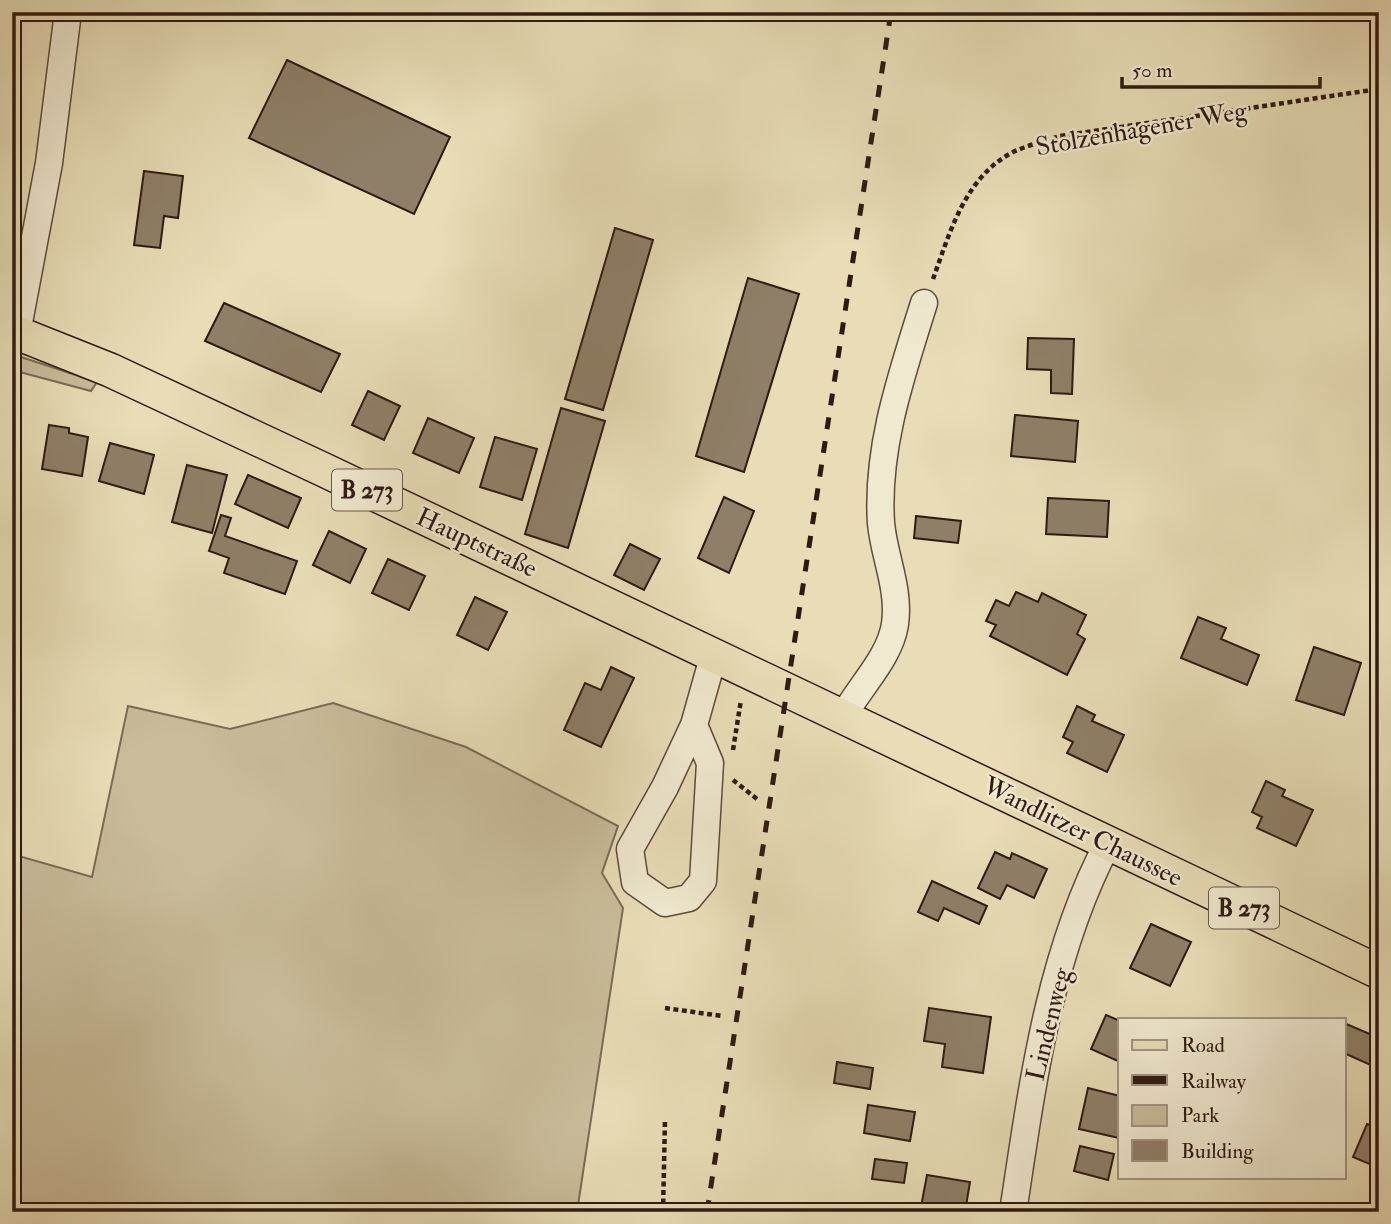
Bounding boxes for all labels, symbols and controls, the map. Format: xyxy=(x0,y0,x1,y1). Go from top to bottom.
scale bar xyxy=(1122,46,1319,90)
text: 50 m xyxy=(1132,57,1173,84)
street label: Stolzenhagener Weg xyxy=(1033,94,1250,163)
road number: B 273 xyxy=(332,470,402,510)
street label: Hauptstraße xyxy=(411,501,542,586)
street label: Wandlitzer Chaussee xyxy=(977,769,1188,894)
road number: B 273 xyxy=(1209,888,1279,928)
street label: Lindenweg xyxy=(1019,963,1079,1084)
legend xyxy=(1118,1018,1346,1178)
text: Road xyxy=(1181,1032,1226,1059)
text: Railway xyxy=(1181,1068,1247,1095)
text: Park xyxy=(1181,1102,1219,1129)
text: Building xyxy=(1181,1138,1254,1165)

